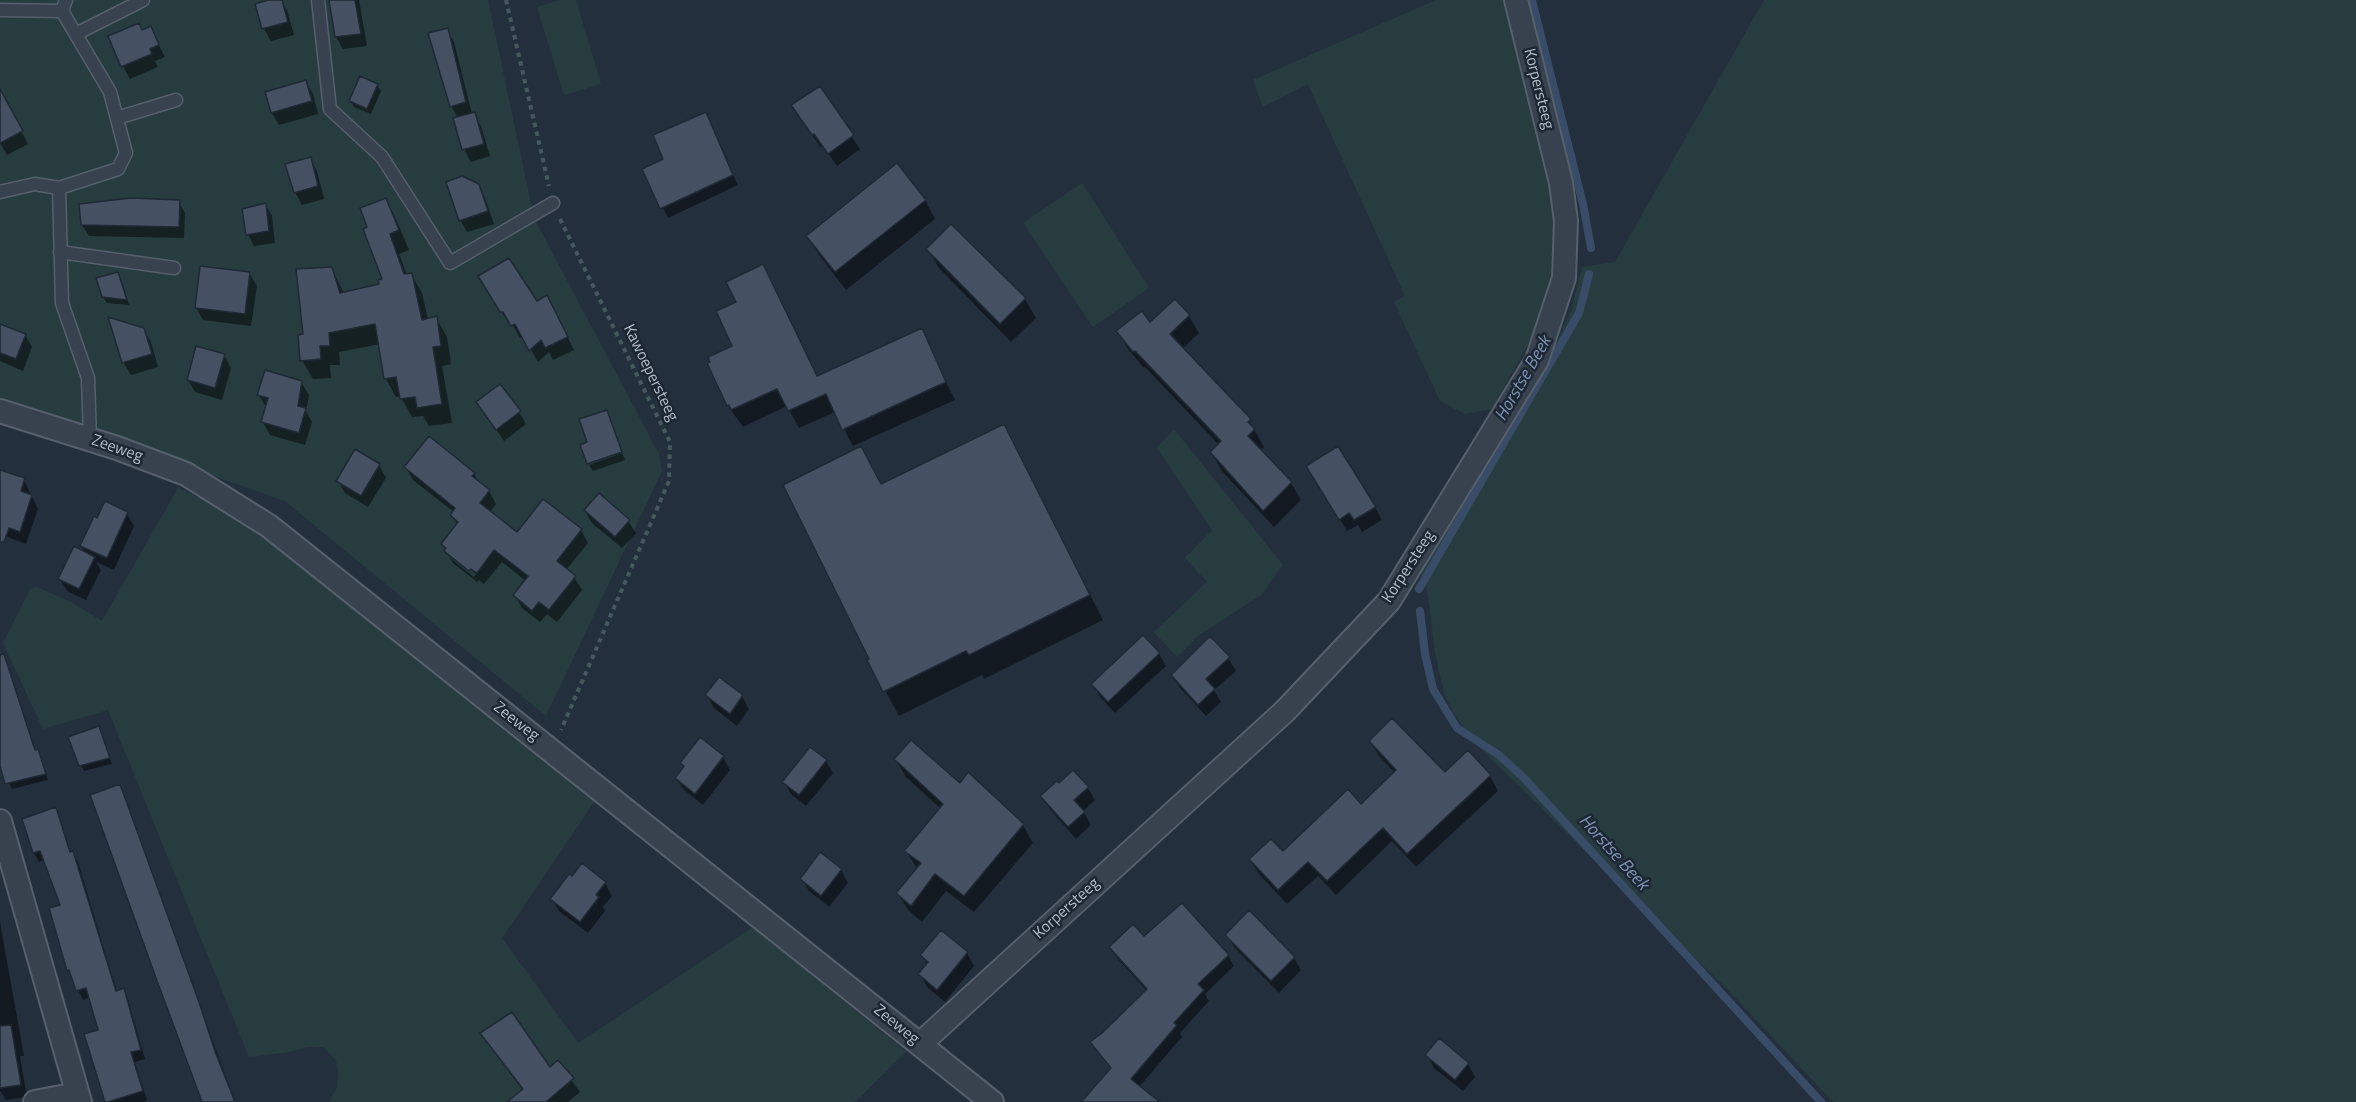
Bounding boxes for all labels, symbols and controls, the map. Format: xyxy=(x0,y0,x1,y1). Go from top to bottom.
street label: Korpersteeg xyxy=(1519,47,1557,131)
street label: Kawoepersteeg xyxy=(618,321,682,425)
water label: Horstse Beek xyxy=(1491,333,1557,425)
street label: Zeeweg xyxy=(89,431,145,467)
street label: Korpersteeg xyxy=(1379,527,1439,607)
street label: Zeeweg xyxy=(489,698,543,746)
water label: Horstse Beek xyxy=(1573,811,1653,895)
street label: Korpersteeg xyxy=(1030,874,1104,944)
street label: Zeeweg xyxy=(869,1001,923,1049)

